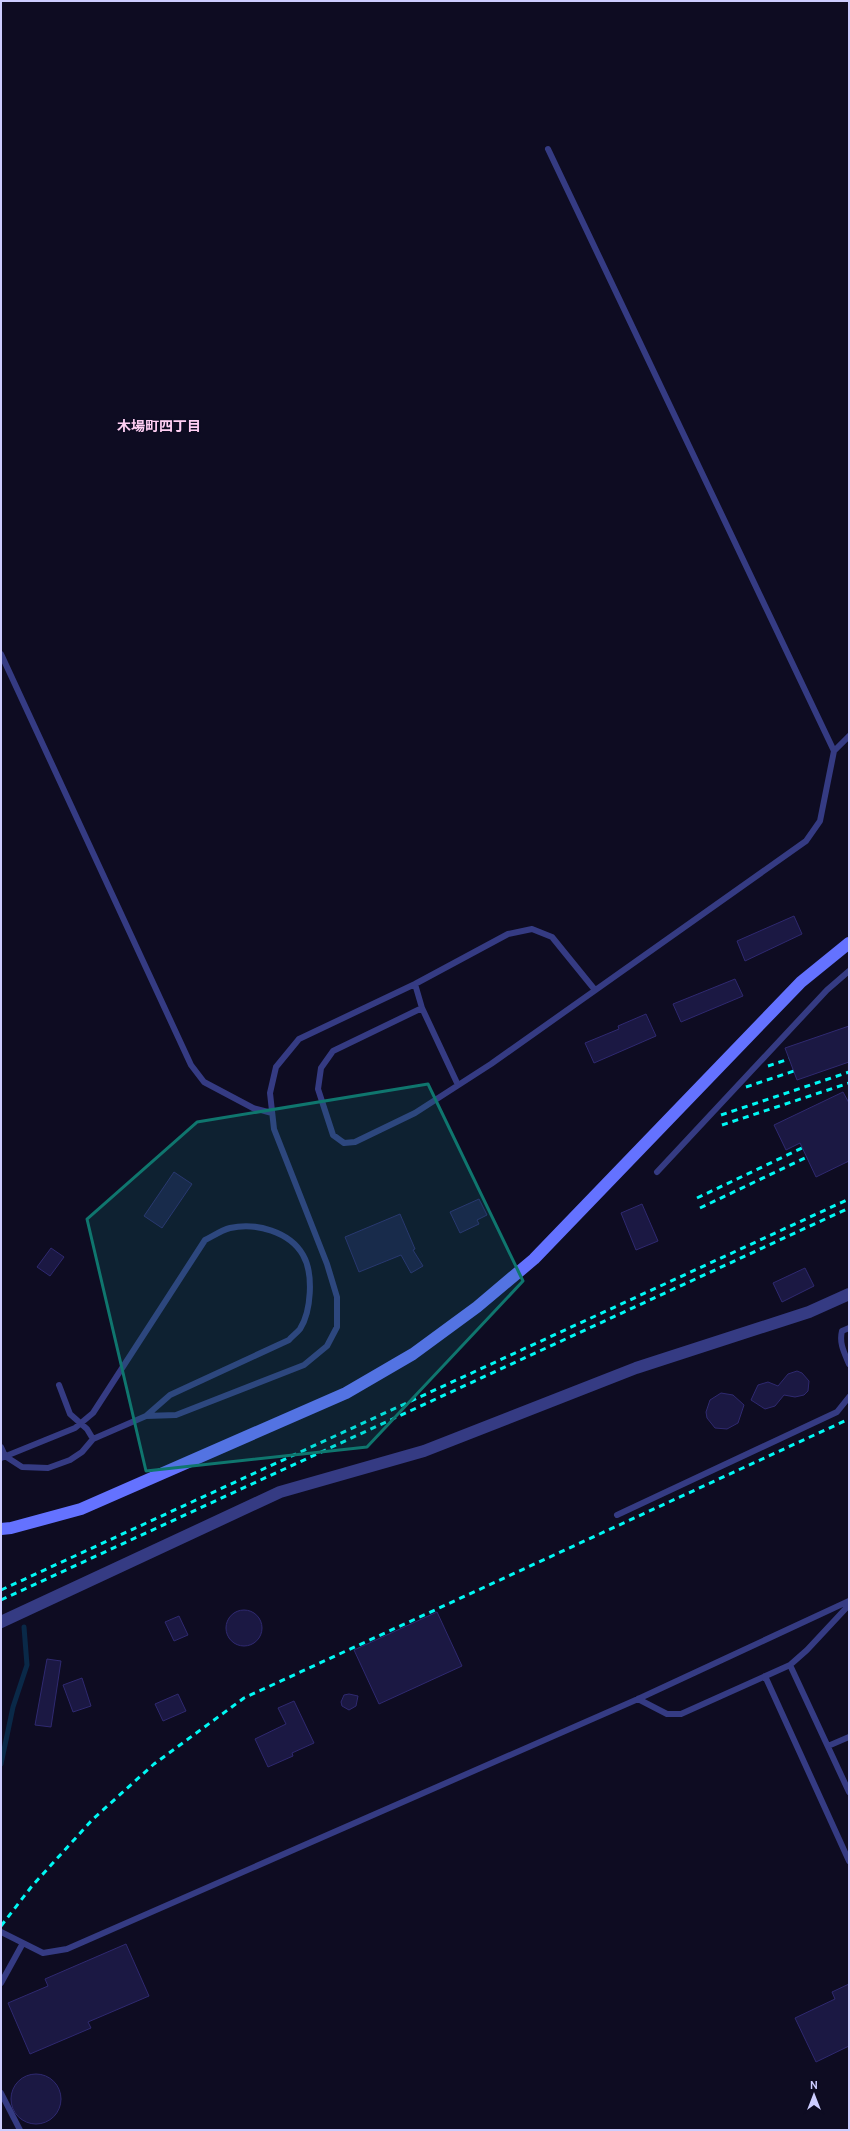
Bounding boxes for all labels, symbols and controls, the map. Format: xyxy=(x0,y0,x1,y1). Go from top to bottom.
district label: 木場町四丁目 xyxy=(117,417,201,435)
north arrow xyxy=(794,2075,834,2115)
text: N xyxy=(810,2078,818,2092)

